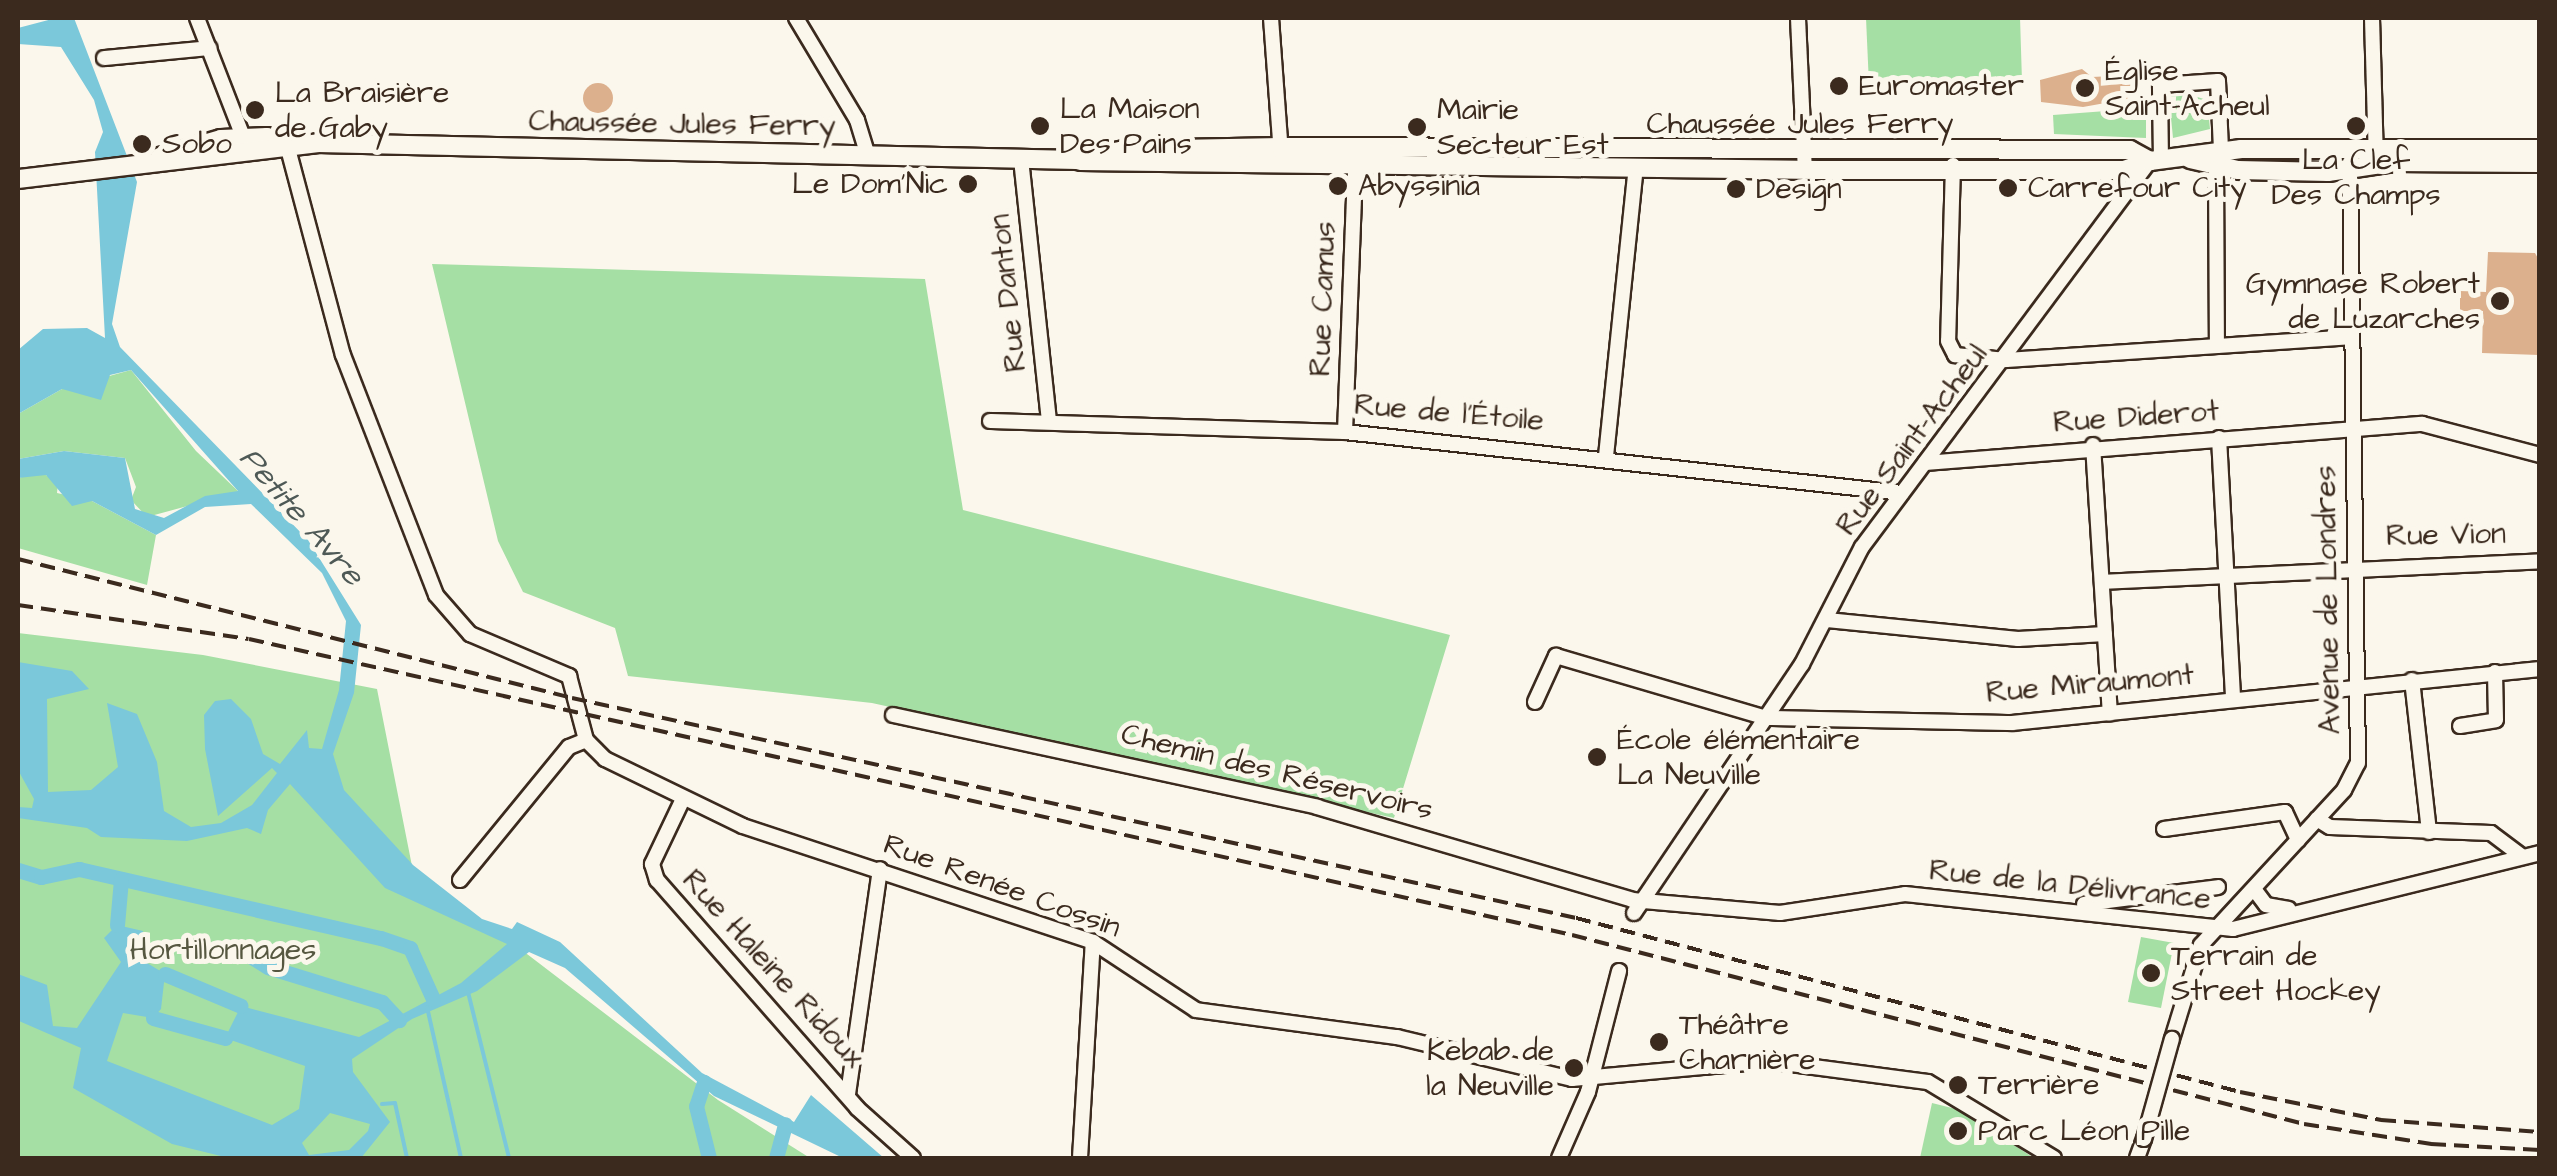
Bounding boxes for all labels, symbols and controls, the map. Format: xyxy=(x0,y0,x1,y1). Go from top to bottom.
place label: Église Saint-Acheul xyxy=(2105,53,2270,124)
place label: Euromaster xyxy=(1859,68,2024,104)
place label: La Braisière de Gaby xyxy=(275,75,449,146)
marker: Euromaster xyxy=(1828,75,1850,97)
marker: Église Saint-Acheul xyxy=(2074,77,2096,99)
place label: La Maison Des Pains xyxy=(1060,91,1200,162)
place label: Mairie Secteur Est xyxy=(1437,92,1609,162)
marker: La Braisière de Gaby xyxy=(244,99,266,121)
street label: Chaussée Jules Ferry xyxy=(528,103,836,145)
street label: Chaussée Jules Ferry xyxy=(1647,106,1953,142)
marker: La Maison Des Pains xyxy=(1029,115,1051,137)
marker: La Clef Des Champs xyxy=(2345,115,2367,137)
marker: Mairie Secteur Est xyxy=(1406,116,1428,138)
place label: Sobo xyxy=(162,126,232,162)
marker: Sobo xyxy=(131,133,153,155)
place label: La Clef Des Champs xyxy=(2271,142,2441,212)
place label: Le Dom'Nic xyxy=(792,166,948,202)
place label: Abyssinia xyxy=(1358,168,1480,204)
place label: Carrefour City xyxy=(2028,170,2247,206)
place label: Design xyxy=(1756,171,1842,207)
marker: Le Dom'Nic xyxy=(957,173,979,195)
marker: Abyssinia xyxy=(1327,175,1349,197)
marker: Carrefour City xyxy=(1997,177,2019,199)
marker: Design xyxy=(1725,178,1747,200)
street label: Rue Danton xyxy=(982,212,1034,374)
street label: Rue Camus xyxy=(1302,221,1344,377)
place label: Gymnase Robert de Luzarches xyxy=(2246,266,2480,336)
marker: Gymnase Robert de Luzarches xyxy=(2489,290,2511,312)
street label: Rue Saint-Acheul xyxy=(1829,337,1995,543)
street label: Rue de l'Étoile xyxy=(1353,387,1545,439)
street label: Rue Diderot xyxy=(2052,393,2220,441)
water label: Petite Avre xyxy=(231,440,371,594)
street label: Avenue de Londres xyxy=(2308,465,2348,735)
street label: Rue Vion xyxy=(2386,516,2506,554)
street label: Rue Miraumont xyxy=(1985,657,2195,711)
street label: Chemin des Réservoirs xyxy=(1117,716,1437,828)
place label: École élémentaire La Neuville xyxy=(1617,722,1860,792)
marker: École élémentaire La Neuville xyxy=(1586,746,1608,768)
street label: Rue Renée Cossin xyxy=(879,826,1125,946)
street label: Rue de la Délivrance xyxy=(1927,852,2213,918)
street label: Rue Haleine Ridoux xyxy=(674,862,872,1076)
park label: Hortillonnages xyxy=(130,932,316,968)
place label: Terrain de Street Hockey xyxy=(2171,938,2381,1008)
marker: Terrain de Street Hockey xyxy=(2140,962,2162,984)
place label: Théâtre Charnière xyxy=(1679,1007,1815,1078)
marker: Théâtre Charnière xyxy=(1648,1031,1670,1053)
place label: Kebab de la Neuville xyxy=(1426,1033,1554,1104)
marker: Kebab de la Neuville xyxy=(1563,1057,1585,1079)
place label: Terrière xyxy=(1978,1067,2100,1103)
marker: Terrière xyxy=(1947,1074,1969,1096)
place label: Parc Léon Pille xyxy=(1978,1113,2190,1149)
marker: Parc Léon Pille xyxy=(1947,1120,1969,1142)

